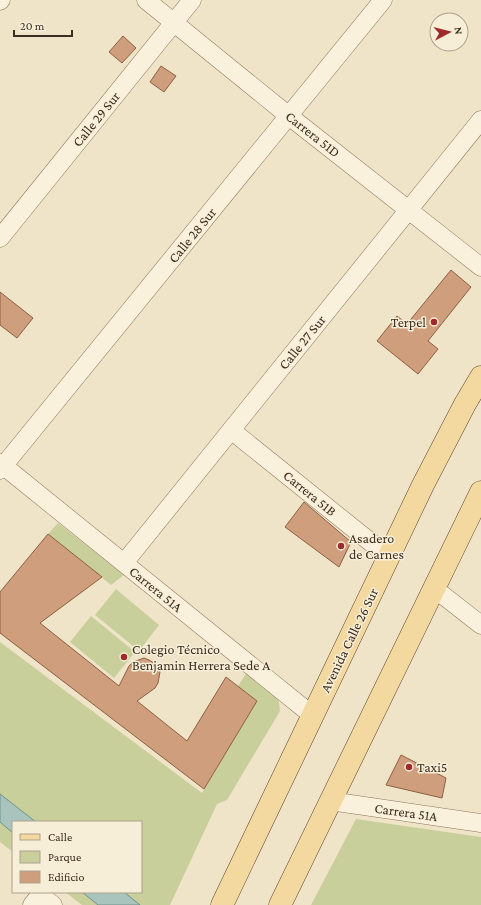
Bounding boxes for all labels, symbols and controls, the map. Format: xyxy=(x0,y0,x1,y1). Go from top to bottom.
scale bar xyxy=(14,12,72,38)
north arrow xyxy=(429,12,469,52)
text: 20 m xyxy=(20,19,45,33)
text: N xyxy=(453,26,465,36)
street label: Calle 29 Sur xyxy=(69,88,123,150)
street label: Carrera 51D xyxy=(283,108,343,160)
street label: Calle 28 Sur xyxy=(165,204,219,266)
street label: Calle 27 Sur xyxy=(275,312,329,372)
place label: Terpel xyxy=(391,314,426,330)
marker: Terpel xyxy=(429,317,439,327)
street label: Carrera 51B xyxy=(280,467,340,519)
place label: Asadero de Carnes xyxy=(349,530,404,562)
marker: Asadero de Carnes xyxy=(336,541,346,551)
street label: Carrera 51A xyxy=(126,563,186,615)
street label: Avenida Calle 26 Sur xyxy=(317,585,381,695)
place label: Colegio Técnico Benjamin Herrera Sede A xyxy=(132,641,270,674)
marker: Colegio Técnico Benjamin Herrera Sede A xyxy=(119,652,129,662)
place label: Taxi5 xyxy=(417,759,447,775)
marker: Taxi5 xyxy=(404,762,414,772)
street label: Carrera 51A xyxy=(373,800,439,824)
legend xyxy=(12,821,142,893)
text: Calle xyxy=(48,830,72,844)
text: Parque xyxy=(48,850,81,864)
text: Edificio xyxy=(48,870,85,884)

